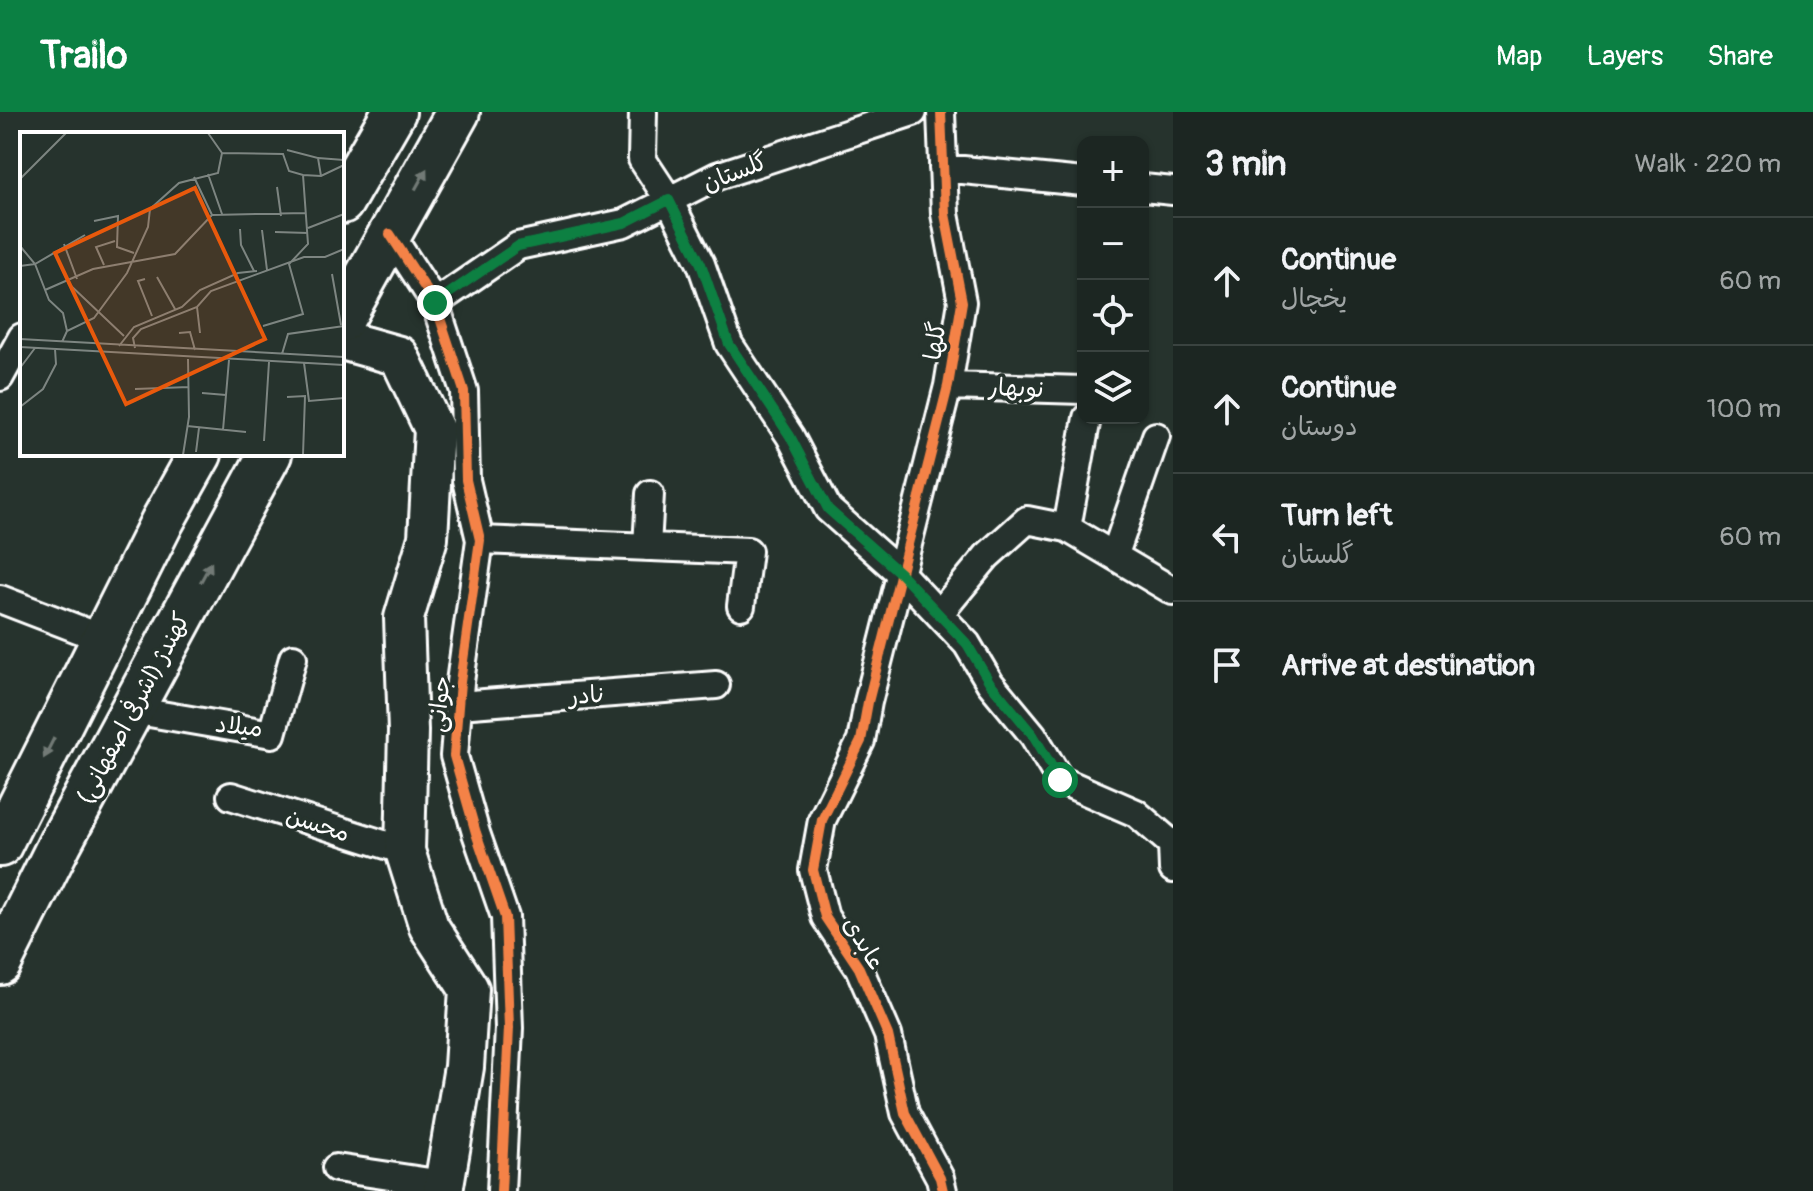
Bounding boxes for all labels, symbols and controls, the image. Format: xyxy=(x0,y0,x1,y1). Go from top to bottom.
text: Trailo xyxy=(40,32,127,80)
text: Map xyxy=(1496,39,1542,74)
text: Layers xyxy=(1586,39,1663,74)
text: Share xyxy=(1707,39,1773,74)
inset map xyxy=(20,132,344,456)
map controls xyxy=(1077,136,1149,424)
button: + xyxy=(1077,136,1149,208)
text: 3 min xyxy=(1205,143,1287,186)
street label: گلستان xyxy=(699,147,772,198)
text: Walk · 220 m xyxy=(1634,148,1781,180)
one-way arrow xyxy=(414,168,428,190)
button: − xyxy=(1077,208,1149,280)
text: Continue xyxy=(1281,241,1396,278)
icon: ahead xyxy=(1205,259,1249,303)
text: 60 m xyxy=(1719,265,1781,297)
button: locate xyxy=(1077,280,1149,352)
text: یخچال xyxy=(1281,283,1347,315)
route end xyxy=(417,285,453,321)
street label: گلها xyxy=(918,320,953,362)
button: layers xyxy=(1077,352,1149,424)
text: Continue xyxy=(1281,369,1396,406)
street label: نوبهار xyxy=(987,373,1044,404)
icon: ahead xyxy=(1205,387,1249,431)
text: 100 m xyxy=(1707,393,1781,425)
text: دوستان xyxy=(1281,411,1358,443)
text: Turn left xyxy=(1281,497,1392,534)
icon: left xyxy=(1205,515,1249,559)
text: 60 m xyxy=(1719,521,1781,553)
text: گلستان xyxy=(1281,539,1354,571)
one-way arrow xyxy=(198,561,212,583)
street label: کهندژ (اشرفی اصفهانی) xyxy=(70,607,196,809)
icon: arrive xyxy=(1205,643,1249,687)
text: Arrive at destination xyxy=(1281,647,1535,684)
street label: جوانی xyxy=(422,674,457,734)
street label: نادر xyxy=(566,680,606,711)
street label: میلاد xyxy=(214,710,264,743)
one-way arrow xyxy=(42,736,56,759)
route start xyxy=(1042,762,1078,798)
street label: محسن xyxy=(282,801,353,848)
street label: عابدی xyxy=(836,911,891,975)

